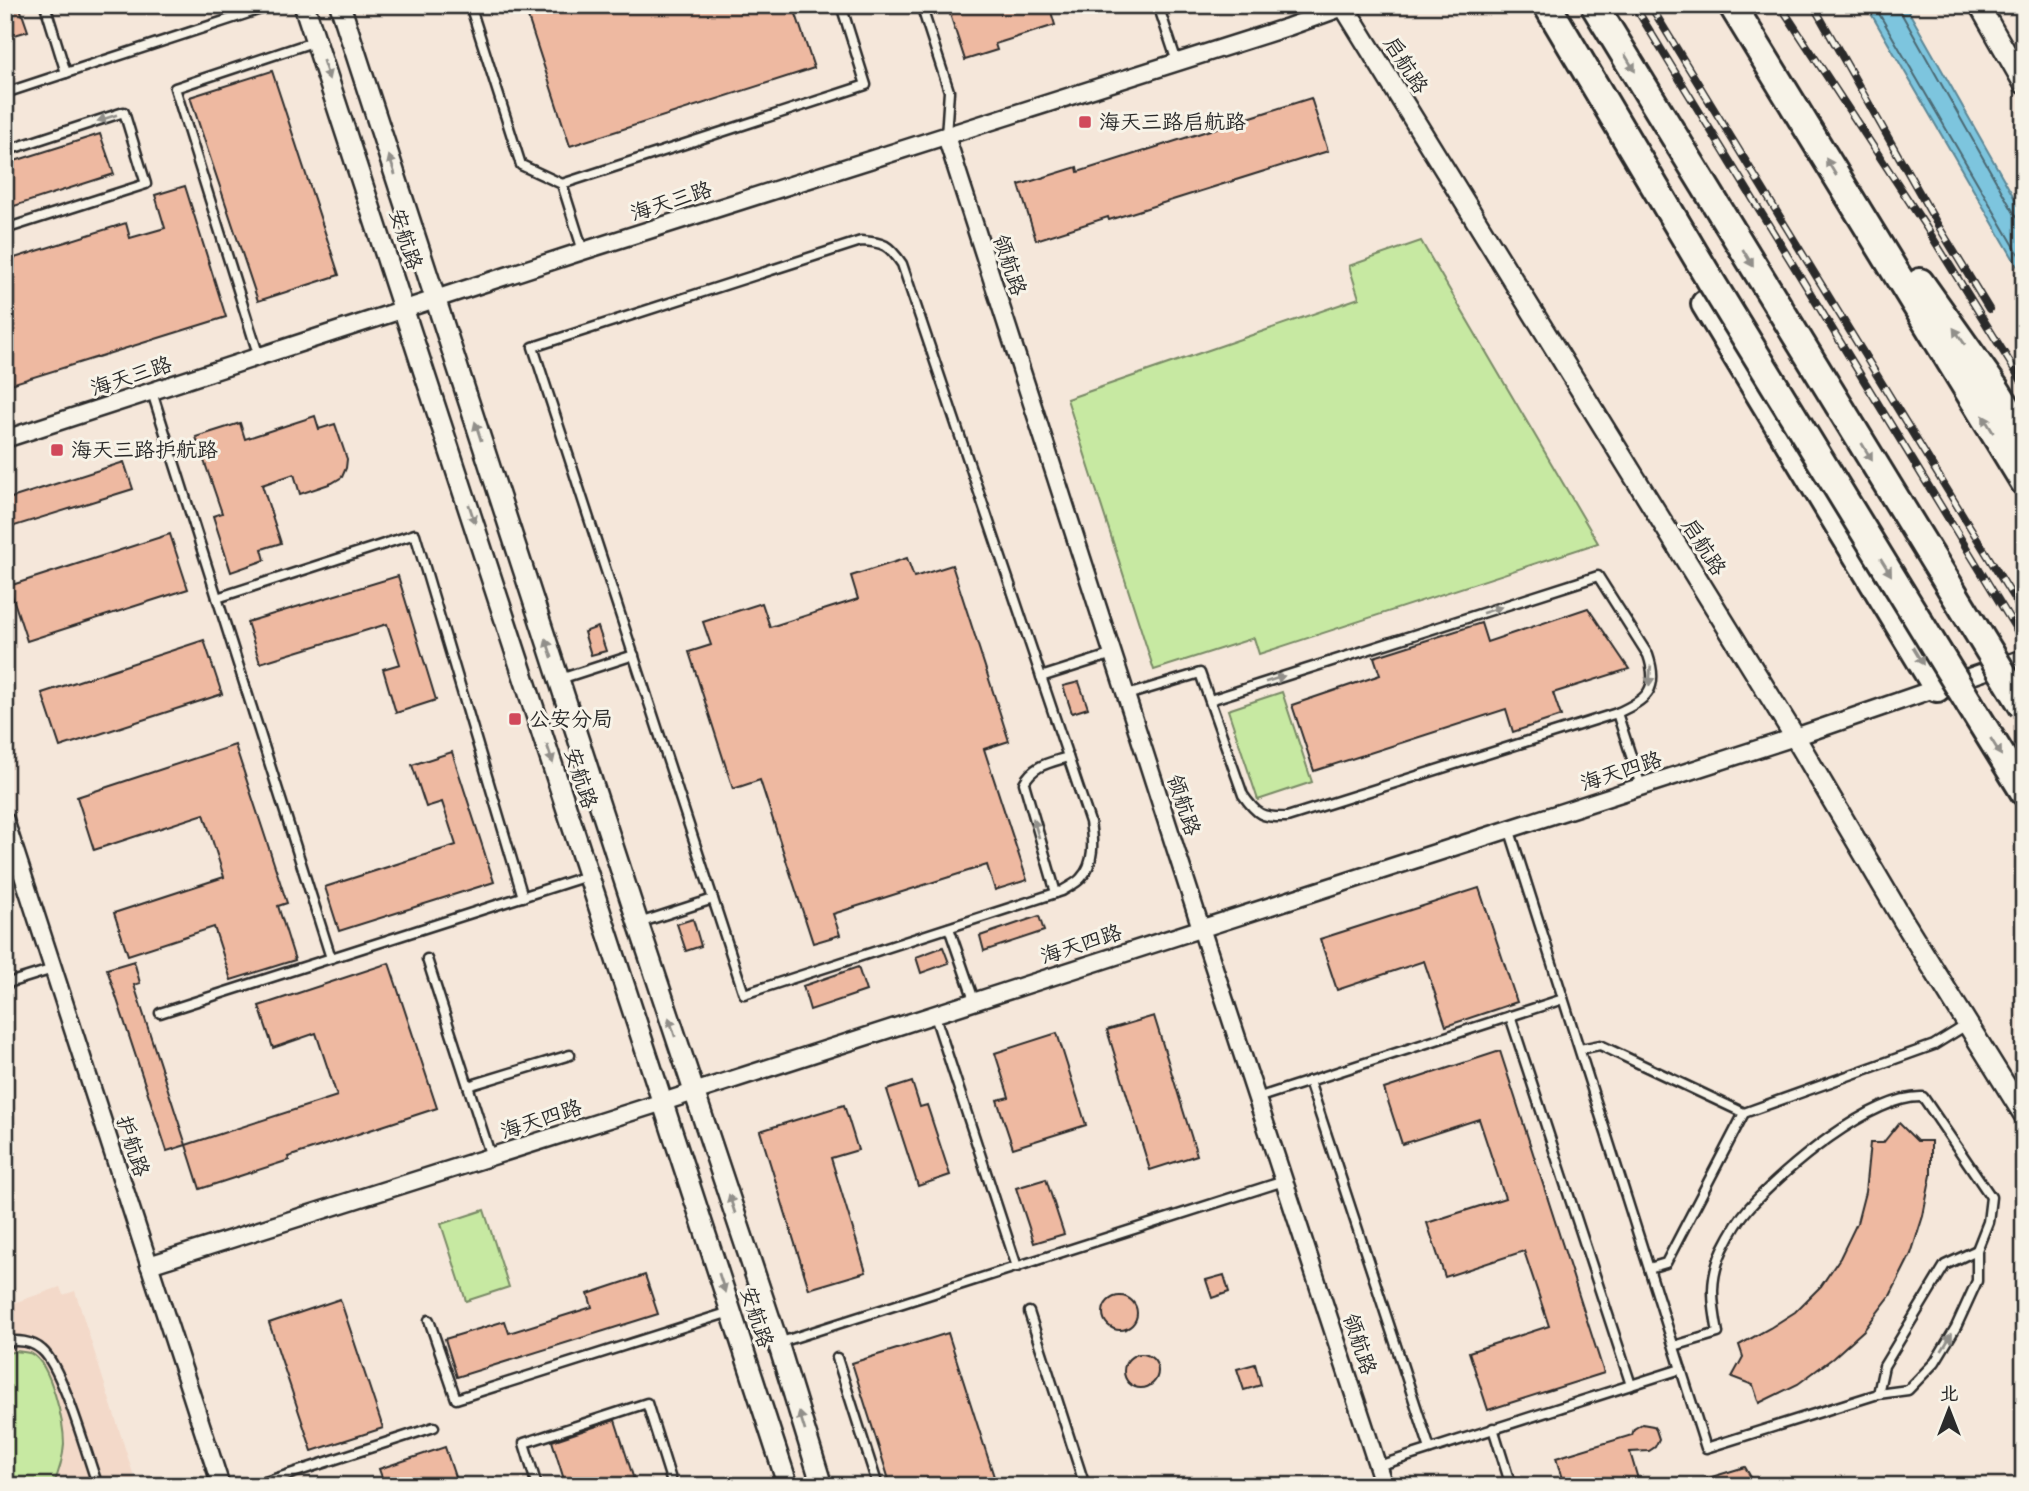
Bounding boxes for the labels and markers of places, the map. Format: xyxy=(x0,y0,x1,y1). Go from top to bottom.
place label: 海天三路启航路 xyxy=(1099,110,1246,134)
marker: 海天三路启航路 xyxy=(1077,114,1093,130)
place label: 海天三路护航路 xyxy=(71,438,218,462)
marker: 海天三路护航路 xyxy=(49,442,65,458)
place label: 公安分局 xyxy=(529,707,613,731)
marker: 公安分局 xyxy=(507,711,523,727)

